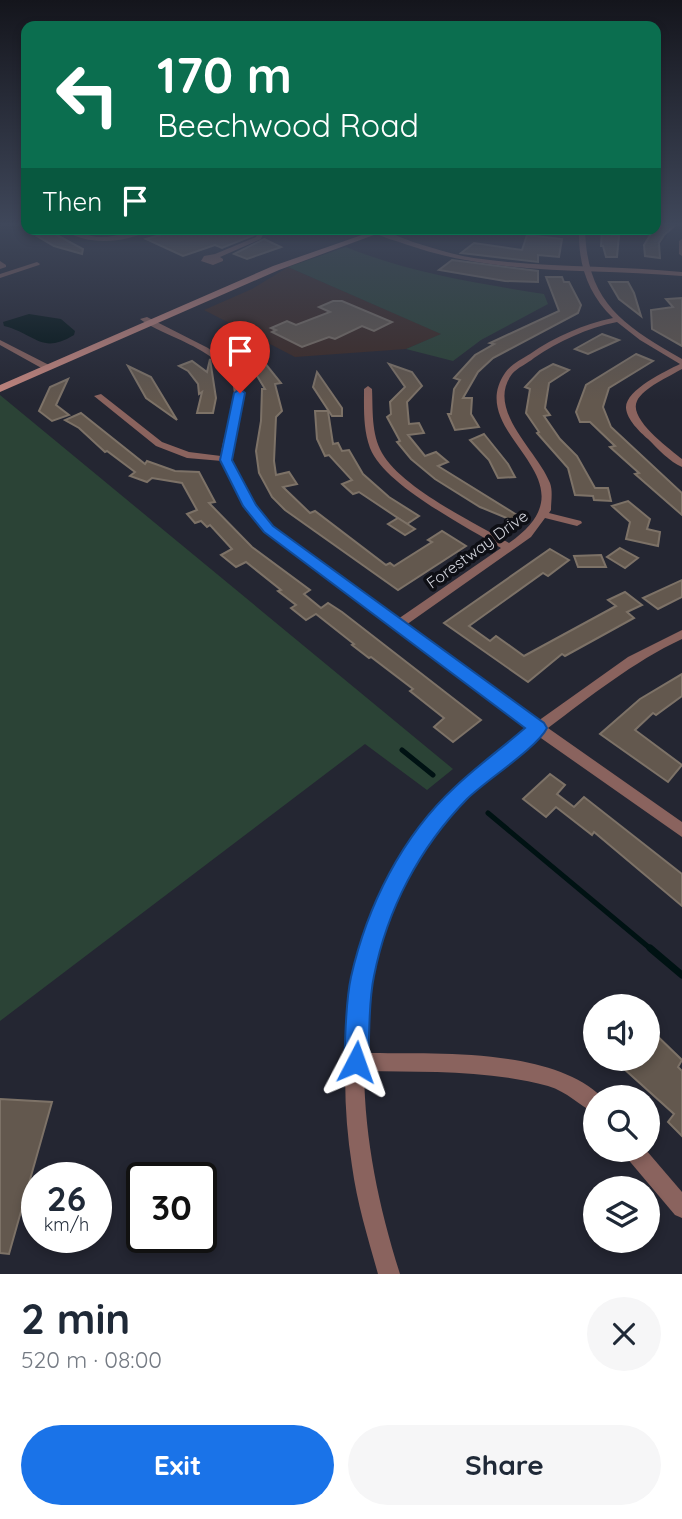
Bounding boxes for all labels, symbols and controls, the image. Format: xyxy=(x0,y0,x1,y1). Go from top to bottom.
text: 170 m xyxy=(157,44,292,105)
icon: left xyxy=(42,49,133,140)
text: Beechwood Road xyxy=(157,105,419,145)
icon: arrive xyxy=(116,182,154,220)
text: Then xyxy=(42,185,102,218)
pin xyxy=(210,321,270,393)
icon: arrive xyxy=(221,332,259,370)
street label: Forestway Drive xyxy=(422,505,532,593)
map controls xyxy=(583,994,660,1253)
button: sound xyxy=(583,994,660,1071)
position arrow xyxy=(319,1025,393,1099)
button: search xyxy=(583,1085,660,1162)
speed limit sign: 30 xyxy=(126,1162,217,1253)
text: 26 xyxy=(47,1176,86,1220)
button: layers xyxy=(583,1176,660,1253)
text: km/h xyxy=(44,1213,89,1236)
text: 2 min xyxy=(21,1292,130,1345)
button: close xyxy=(587,1297,661,1371)
text: 520 m · 08:00 xyxy=(21,1345,162,1374)
button: Exit xyxy=(21,1425,334,1505)
button: Share xyxy=(348,1425,661,1505)

